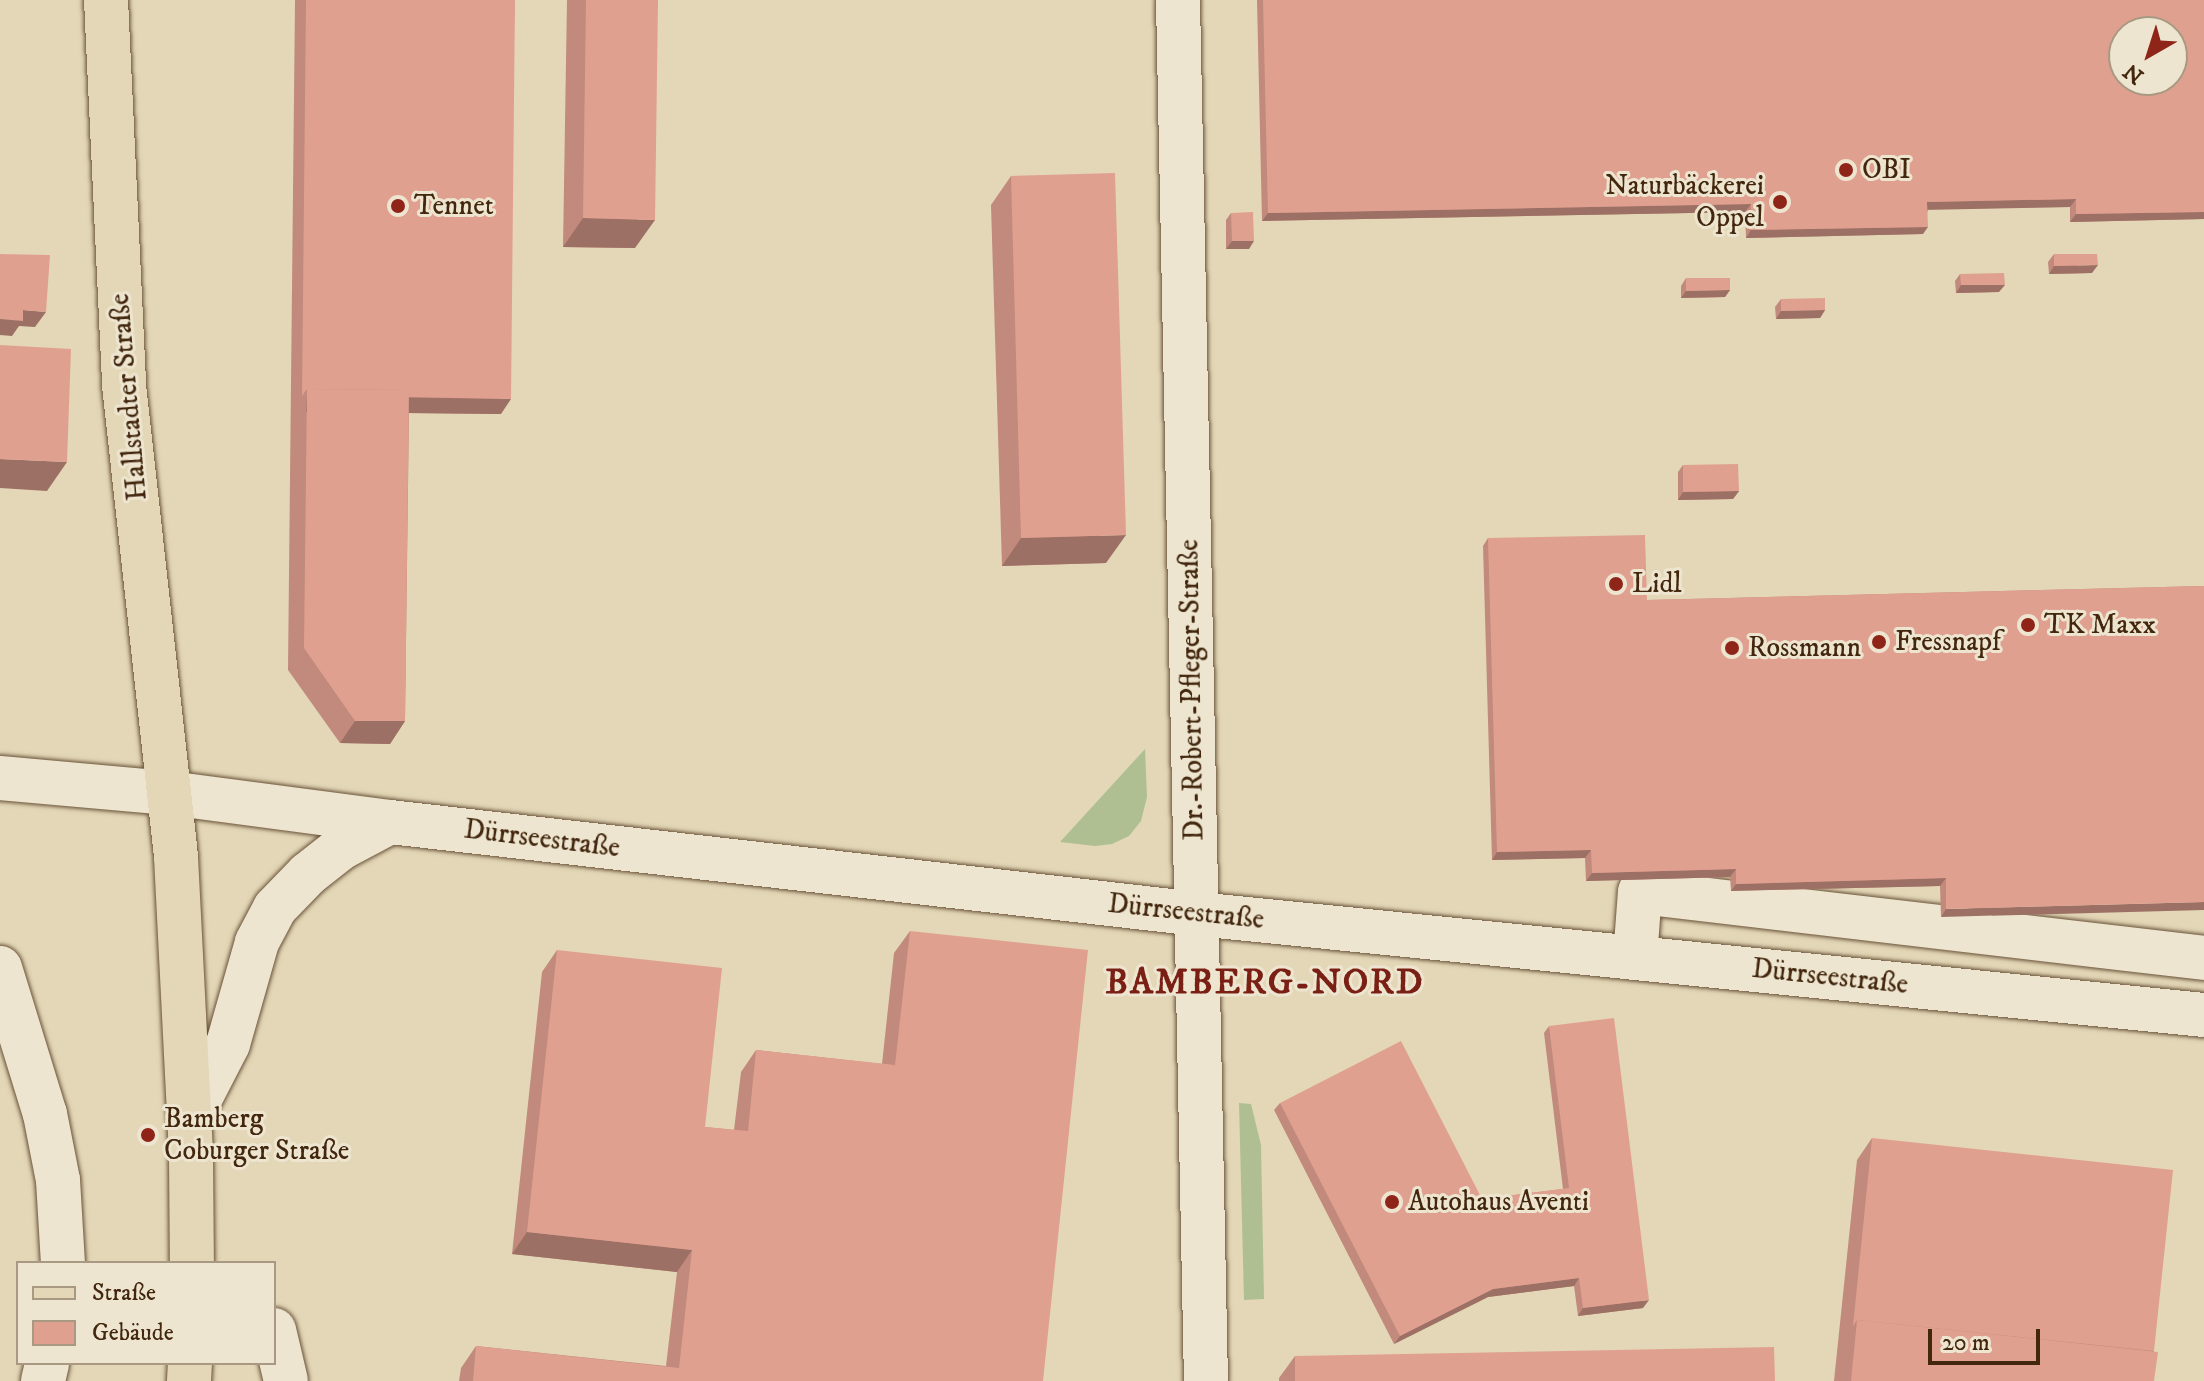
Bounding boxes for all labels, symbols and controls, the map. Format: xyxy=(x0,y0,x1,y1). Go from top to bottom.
north arrow xyxy=(2108,16,2188,96)
text: N xyxy=(2118,57,2149,90)
place label: OBI xyxy=(1862,153,1911,187)
marker: OBI xyxy=(1837,161,1855,179)
place label: Naturbäckerei Oppel xyxy=(1605,169,1764,235)
place label: Tennet xyxy=(414,189,494,223)
marker: Naturbäckerei Oppel xyxy=(1771,193,1789,211)
marker: Tennet xyxy=(389,197,407,215)
street label: Hallstadter Straße xyxy=(103,292,155,502)
street label: Dr.-Robert-Pfleger-Straße xyxy=(1173,539,1211,841)
place label: Lidl xyxy=(1632,567,1682,601)
marker: Lidl xyxy=(1607,575,1625,593)
place label: TK Maxx xyxy=(2044,608,2156,642)
marker: TK Maxx xyxy=(2019,616,2037,634)
place label: Fressnapf xyxy=(1895,625,2001,659)
place label: Rossmann xyxy=(1748,631,1861,665)
marker: Fressnapf xyxy=(1870,633,1888,651)
marker: Rossmann xyxy=(1723,639,1741,657)
street label: Dürrseestraße xyxy=(462,813,622,865)
street label: Dürrseestraße xyxy=(1106,887,1266,937)
street label: Dürrseestraße xyxy=(1750,952,1910,1002)
district label: BAMBERG-NORD xyxy=(1105,961,1425,1005)
place label: Bamberg Coburger Straße xyxy=(164,1102,349,1168)
marker: Bamberg Coburger Straße xyxy=(139,1126,157,1144)
place label: Autohaus Aventi xyxy=(1408,1185,1589,1219)
marker: Autohaus Aventi xyxy=(1383,1193,1401,1211)
legend xyxy=(16,1261,276,1365)
text: Straße xyxy=(92,1278,156,1308)
scale bar xyxy=(1932,1313,2044,1363)
text: Gebäude xyxy=(92,1318,174,1348)
text: 20 m xyxy=(1942,1328,1990,1358)

